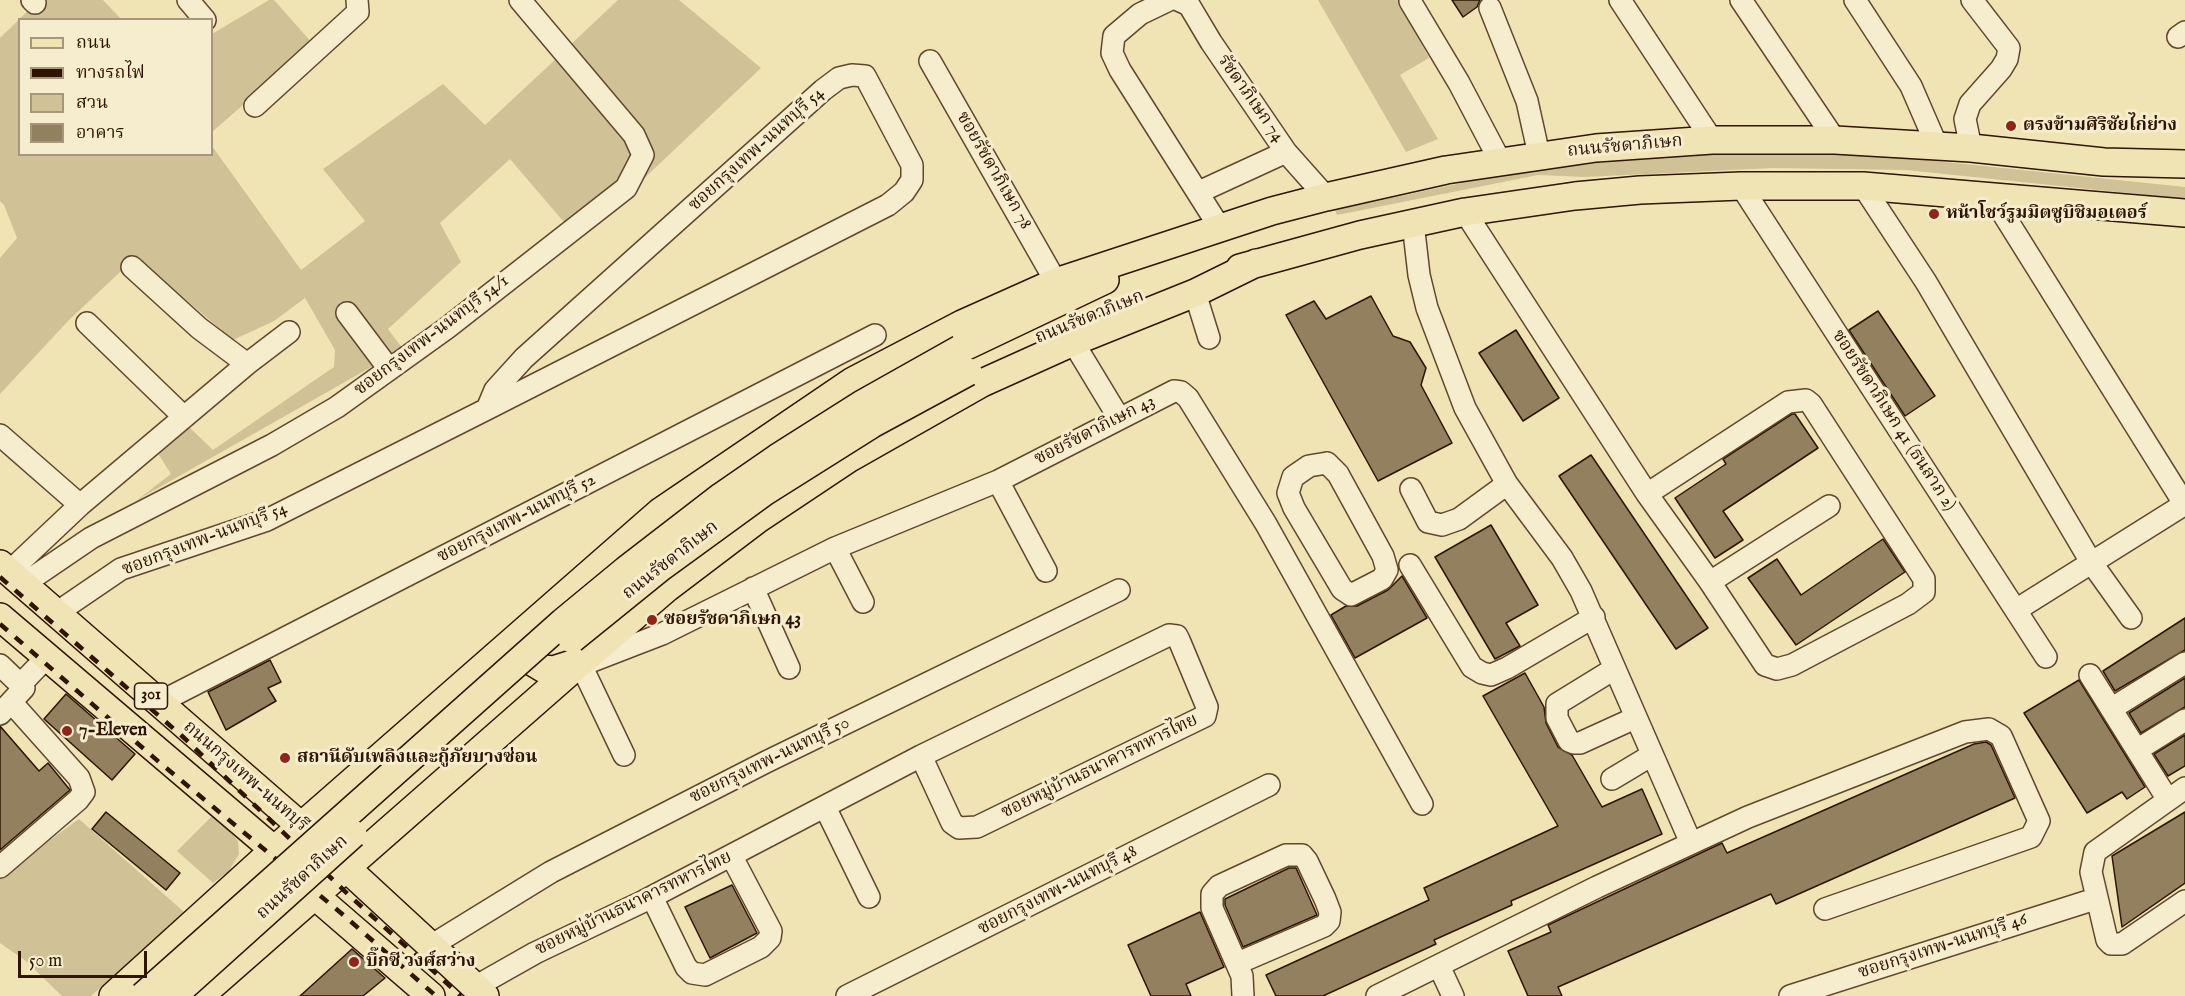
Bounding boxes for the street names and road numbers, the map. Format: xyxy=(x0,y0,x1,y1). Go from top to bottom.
street label: รัชดาภิเษก 74 xyxy=(1212,51,1288,147)
street label: ซอยกรุงเทพ-นนทบุรี 54 xyxy=(685,83,829,217)
street label: ซอยรัชดาภิเษก 78 xyxy=(951,108,1035,234)
street label: ถนนรัชดาภิเษก xyxy=(1566,131,1684,163)
street label: ซอยกรุงเทพ-นนทบุรี 54/1 xyxy=(350,271,514,401)
street label: ถนนรัชดาภิเษก xyxy=(1032,286,1148,350)
street label: ซอยรัชดาภิเษก 41 (ธนลาภ 2) xyxy=(1826,326,1960,516)
street label: ซอยรัชดาภิเษก 43 xyxy=(1031,391,1159,471)
street label: ซอยกรุงเทพ-นนทบุรี 52 xyxy=(434,470,600,568)
street label: ซอยกรุงเทพ-นนทบุรี 54 xyxy=(119,499,291,581)
street label: ถนนรัชดาภิเษก xyxy=(619,517,723,605)
road number: 301 xyxy=(134,683,168,709)
street label: ซอยหมู่บ้านธนาคารทหารไทย xyxy=(998,710,1202,824)
street label: ซอยกรุงเทพ-นนทบุรี 50 xyxy=(687,713,853,809)
street label: ถนนกรุงเทพ-นนทบุรี xyxy=(178,717,312,837)
street label: ถนนรัชดาภิเษก xyxy=(253,831,353,925)
street label: ซอยกรุงเทพ-นนทบุรี 48 xyxy=(975,841,1141,941)
street label: ซอยหมู่บ้านธนาคารทหารไทย xyxy=(532,847,736,961)
street label: ซอยกรุงเทพ-นนทบุรี 46 xyxy=(1856,909,2030,985)

